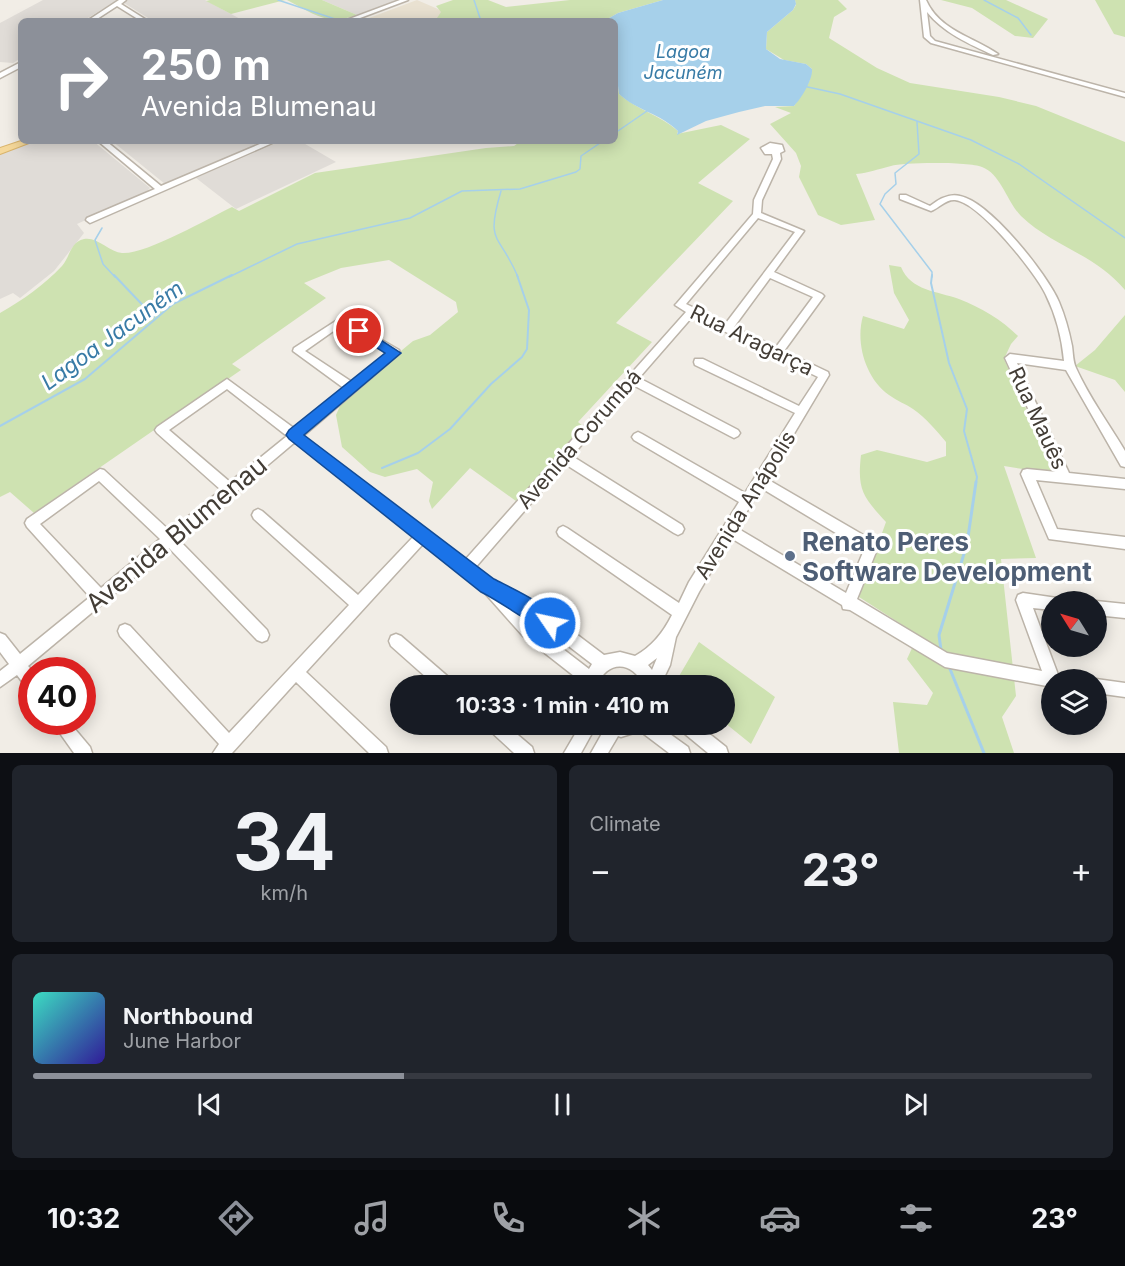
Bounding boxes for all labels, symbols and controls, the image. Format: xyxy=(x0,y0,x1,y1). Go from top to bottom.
text: 250 m xyxy=(141,39,271,90)
water label: Lagoa Jacuném xyxy=(643,41,723,83)
icon: right xyxy=(42,42,120,120)
text: Avenida Blumenau xyxy=(141,90,377,123)
water label: Lagoa Jacuném xyxy=(36,275,188,395)
street label: Rua Aragarça xyxy=(686,299,818,381)
pin xyxy=(333,305,384,356)
icon: arrive xyxy=(342,314,375,347)
street label: Rua Mauês xyxy=(1003,363,1073,473)
street label: Avenida Corumbá xyxy=(512,364,646,514)
street label: Avenida Anápolis xyxy=(689,426,801,584)
street label: Avenida Blumenau xyxy=(79,449,273,619)
place label: Renato Peres Software Development xyxy=(802,526,1092,587)
marker: Renato Peres Software Development xyxy=(783,549,797,563)
position arrow xyxy=(518,591,582,655)
north arrow xyxy=(1041,591,1107,657)
map controls xyxy=(1041,591,1107,735)
speed limit sign: 40 xyxy=(18,657,96,735)
button: layers xyxy=(1041,669,1107,735)
text: 10:33 · 1 min · 410 m xyxy=(456,692,669,718)
text: 34 xyxy=(233,794,336,889)
text: Climate xyxy=(590,812,661,836)
text: 23° xyxy=(802,842,880,897)
text: − xyxy=(590,850,611,890)
text: + xyxy=(1070,850,1092,890)
text: km/h xyxy=(260,881,308,905)
text: Northbound xyxy=(123,1003,253,1029)
text: June Harbor xyxy=(123,1029,241,1053)
icon: previous xyxy=(193,1088,226,1121)
icon: pause xyxy=(546,1088,579,1121)
icon: next xyxy=(899,1088,932,1121)
icon: directions xyxy=(215,1197,257,1239)
icon: music xyxy=(351,1197,393,1239)
icon: phone xyxy=(487,1197,529,1239)
icon: climate xyxy=(623,1197,665,1239)
icon: car xyxy=(759,1197,801,1239)
icon: filters xyxy=(895,1197,937,1239)
text: 10:32 xyxy=(47,1202,120,1235)
text: 23° xyxy=(1031,1202,1078,1235)

